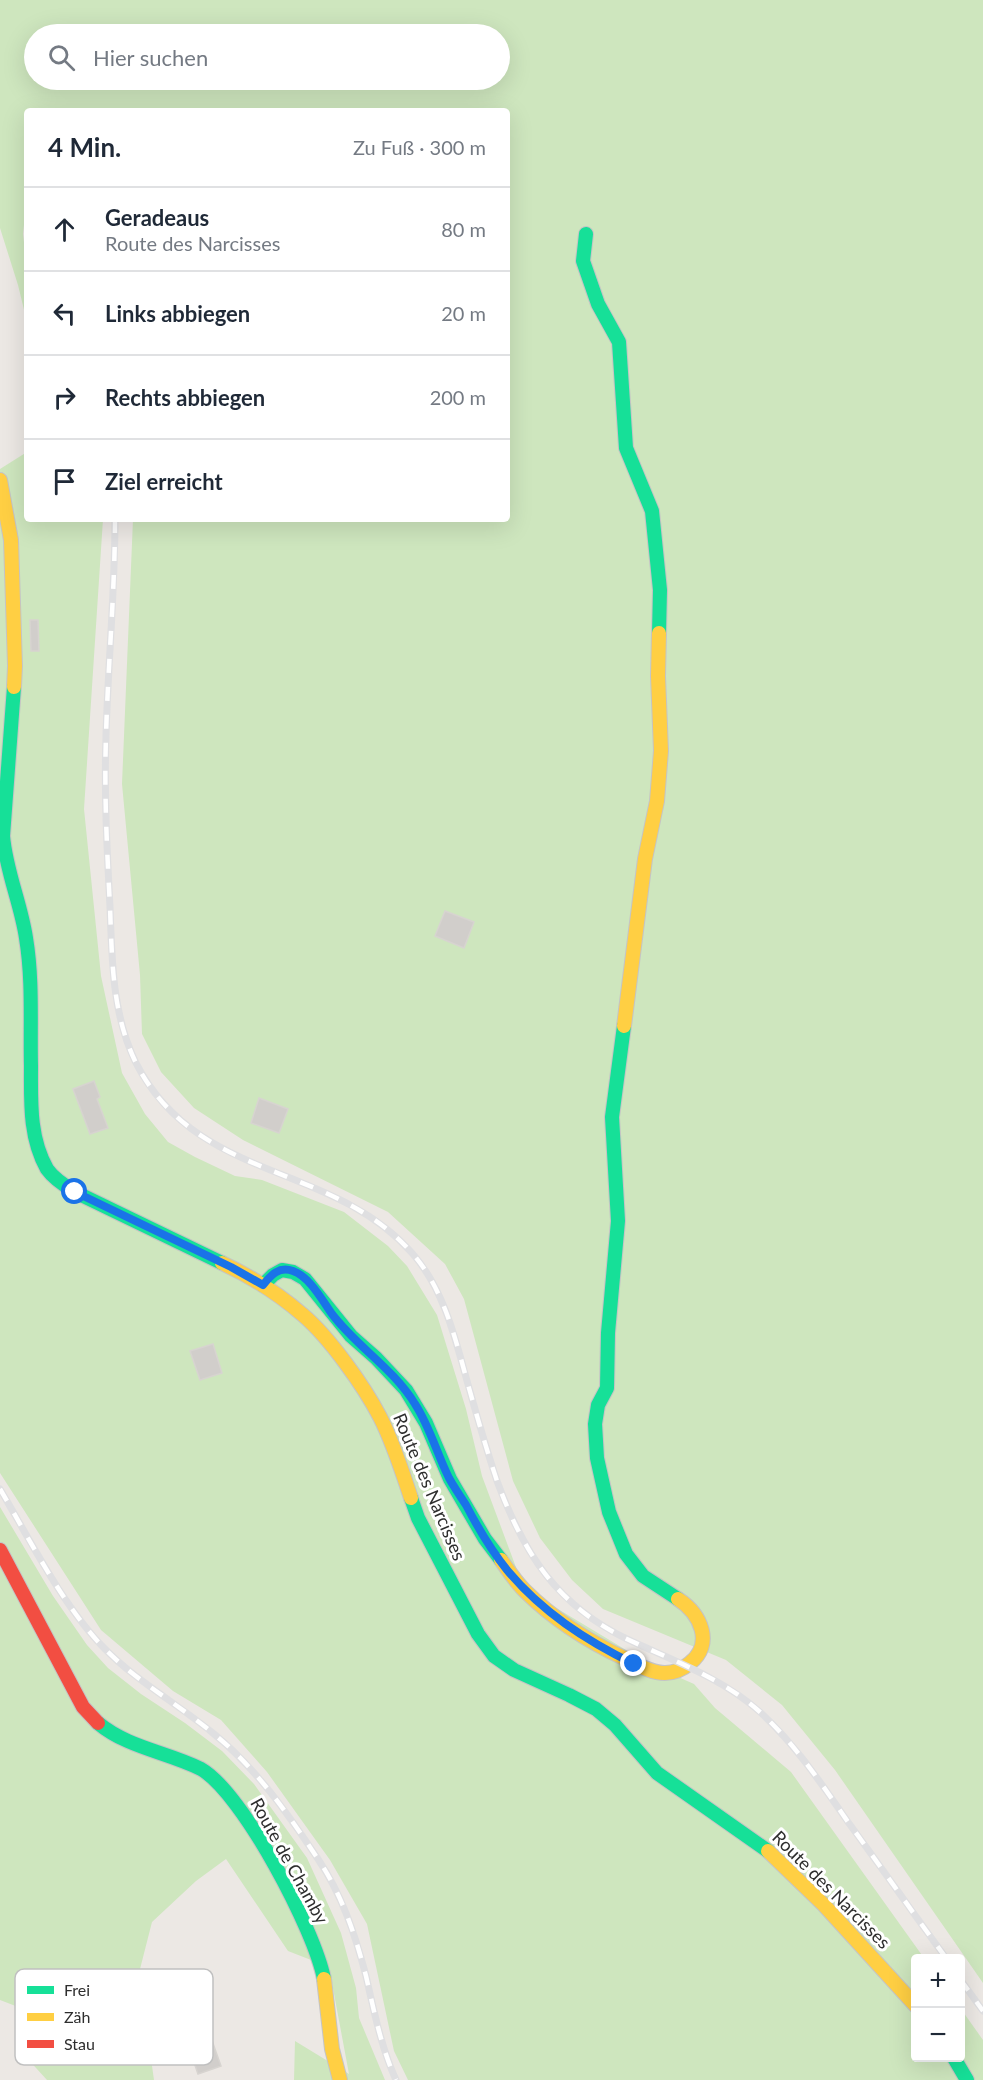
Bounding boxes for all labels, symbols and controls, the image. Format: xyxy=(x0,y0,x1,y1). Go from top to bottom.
search box xyxy=(24,24,510,90)
icon: search xyxy=(45,41,78,74)
text: Hier suchen xyxy=(93,44,208,71)
text: 4 Min. xyxy=(48,131,121,163)
text: Zu Fuß · 300 m xyxy=(353,135,486,159)
text: Geradeaus xyxy=(105,204,209,231)
icon: ahead xyxy=(48,213,81,246)
text: 80 m xyxy=(441,217,486,241)
text: Route des Narcisses xyxy=(105,231,280,255)
icon: left xyxy=(48,297,81,330)
text: Links abbiegen xyxy=(105,300,250,327)
text: 20 m xyxy=(441,301,486,325)
icon: right xyxy=(48,381,81,414)
text: Rechts abbiegen xyxy=(105,384,265,411)
text: 200 m xyxy=(430,385,486,409)
icon: arrive xyxy=(48,465,81,498)
text: Ziel erreicht xyxy=(105,468,223,495)
route start xyxy=(61,1178,87,1204)
street label: Route des Narcisses xyxy=(389,1410,471,1564)
route end xyxy=(620,1650,646,1676)
street label: Route de Chamby xyxy=(246,1794,334,1928)
street label: Route des Narcisses xyxy=(768,1826,895,1953)
map controls xyxy=(911,1954,965,2062)
button: + xyxy=(911,1954,965,2008)
legend xyxy=(15,1969,213,2065)
text: Frei xyxy=(64,1980,90,1999)
text: Zäh xyxy=(64,2007,90,2026)
button: − xyxy=(911,2008,965,2062)
text: Stau xyxy=(64,2034,95,2053)

